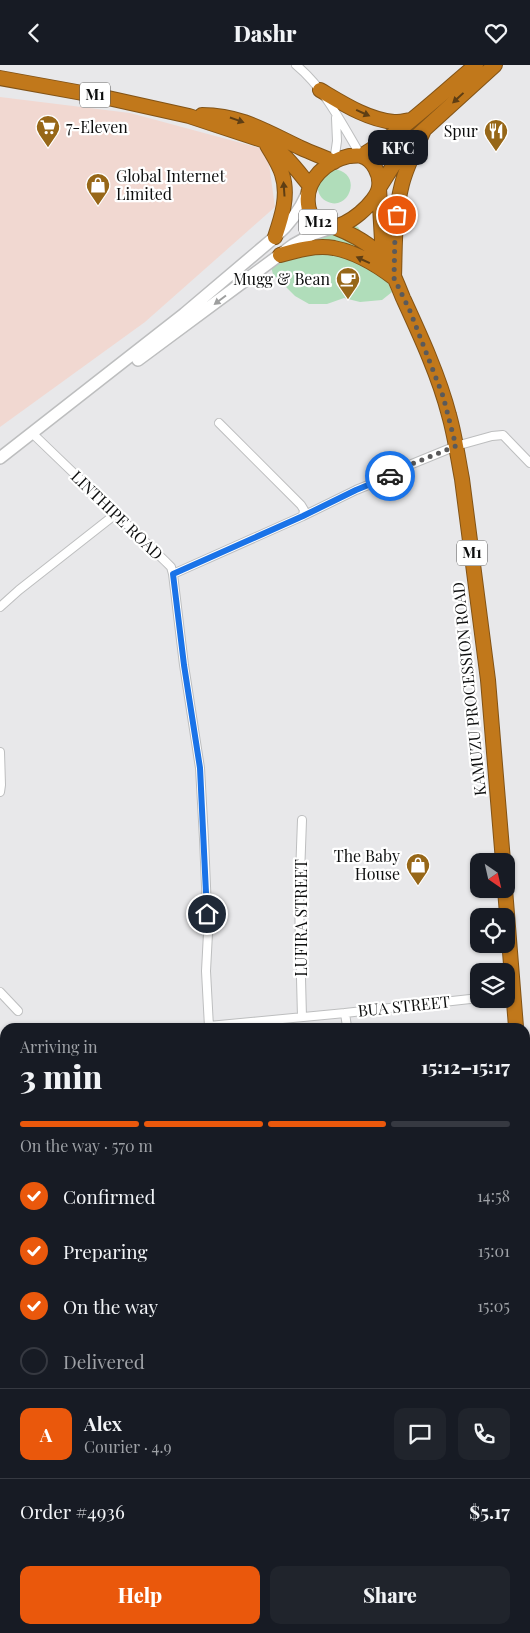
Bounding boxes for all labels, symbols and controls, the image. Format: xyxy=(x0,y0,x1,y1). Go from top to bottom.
text: Dashr xyxy=(233,18,297,48)
icon: back xyxy=(20,19,48,47)
icon: heart xyxy=(482,19,510,47)
road number: M1 xyxy=(80,83,110,107)
one-way arrow xyxy=(453,92,465,104)
one-way arrow xyxy=(356,109,370,117)
supermarket icon: 7-Eleven xyxy=(35,114,61,148)
place label: 7-Eleven xyxy=(66,116,128,137)
one-way arrow xyxy=(230,116,245,124)
restaurant icon: Spur xyxy=(483,118,509,152)
place label: Spur xyxy=(444,120,478,141)
callout: KFC xyxy=(367,130,427,165)
text: KFC xyxy=(382,137,414,158)
place label: Global Internet Limited xyxy=(116,165,225,204)
shop icon: Global Internet Limited xyxy=(85,172,111,206)
one-way arrow xyxy=(280,181,288,197)
pin xyxy=(376,194,418,236)
icon: bag xyxy=(383,201,411,229)
road number: M12 xyxy=(299,209,337,235)
one-way arrow xyxy=(356,255,370,263)
cafe icon: Mugg & Bean xyxy=(335,266,361,300)
place label: Mugg & Bean xyxy=(233,268,330,289)
one-way arrow xyxy=(213,295,227,305)
courier xyxy=(365,451,415,501)
icon: car xyxy=(376,462,404,490)
street label: LINTHIPE ROAD xyxy=(67,465,168,564)
road number: M1 xyxy=(457,541,487,565)
street label: KAMUZU PROCESSION ROAD xyxy=(447,581,490,797)
place label: The Baby House xyxy=(334,845,400,884)
shop icon: The Baby House xyxy=(405,852,431,886)
north arrow xyxy=(470,853,515,897)
map controls xyxy=(470,853,515,1008)
street label: LUFIRA STREET xyxy=(290,859,311,977)
pin xyxy=(186,893,228,935)
icon: home xyxy=(193,900,221,928)
button: locate xyxy=(470,908,515,953)
button: layers xyxy=(470,963,515,1008)
street label: BUA STREET xyxy=(357,990,451,1021)
text: Arriving in xyxy=(20,1036,98,1057)
text: 15:12–15:17 xyxy=(421,1053,510,1079)
text: 3 min xyxy=(20,1054,102,1097)
text: On the way · 570 m xyxy=(20,1135,153,1156)
icon: check xyxy=(20,1182,48,1210)
text: Confirmed xyxy=(63,1183,156,1209)
text: 14:58 xyxy=(477,1185,510,1206)
icon: check xyxy=(20,1237,48,1265)
text: Preparing xyxy=(63,1238,148,1264)
text: 15:01 xyxy=(478,1240,510,1261)
icon: check xyxy=(20,1292,48,1320)
text: On the way xyxy=(63,1293,158,1319)
text: 15:05 xyxy=(477,1295,510,1316)
text: Delivered xyxy=(63,1348,145,1374)
button: chat xyxy=(394,1408,446,1460)
button: phone xyxy=(458,1408,510,1460)
text: Alex xyxy=(84,1410,122,1436)
text: A xyxy=(40,1421,52,1447)
text: Courier · 4.9 xyxy=(84,1436,172,1457)
text: Order #4936 xyxy=(20,1498,125,1524)
text: $5.17 xyxy=(469,1498,510,1524)
button: Help xyxy=(20,1566,260,1624)
button: Share xyxy=(270,1566,510,1624)

